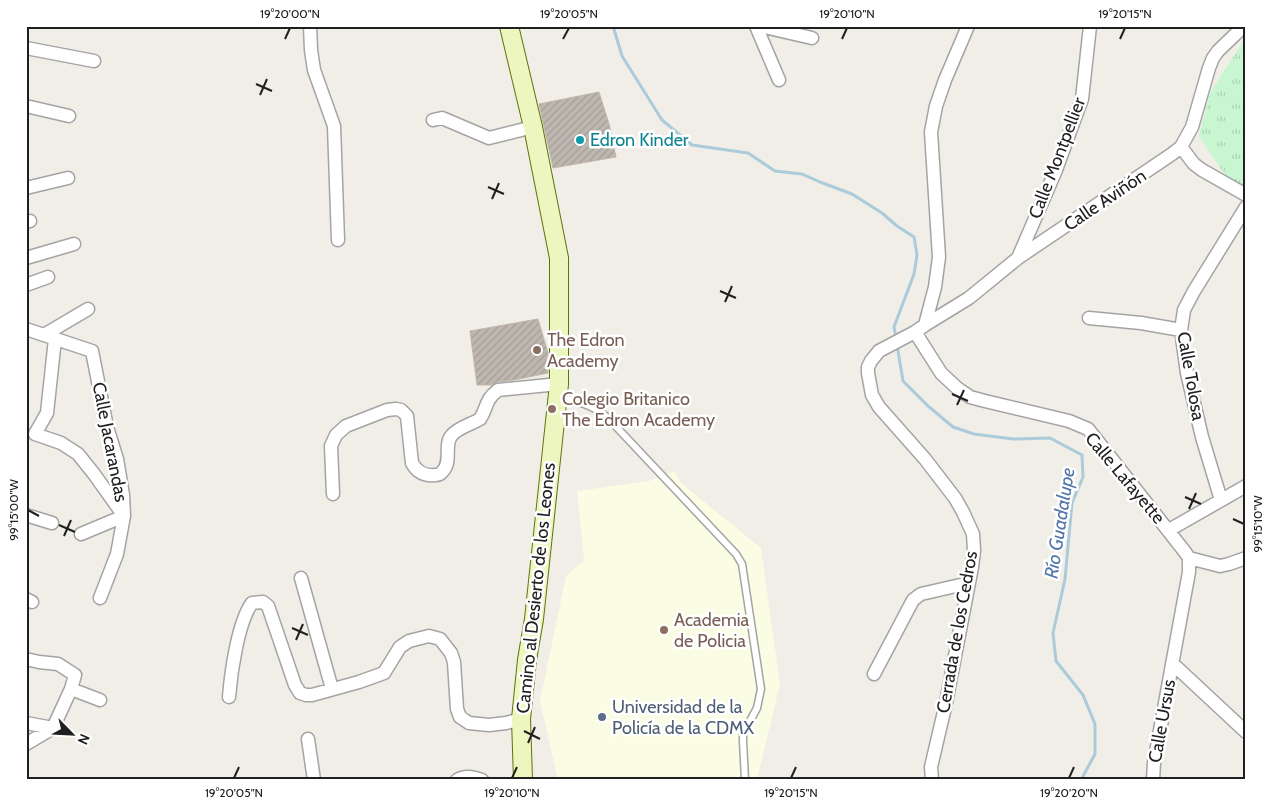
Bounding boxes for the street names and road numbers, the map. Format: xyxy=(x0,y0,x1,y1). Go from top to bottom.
street label: Calle Montpellier xyxy=(1024,94,1090,222)
street label: Calle Aviñón xyxy=(1060,164,1150,236)
street label: Calle Tolosa xyxy=(1172,330,1210,422)
street label: Calle Jacarandas xyxy=(88,380,132,504)
street label: Calle Lafayette xyxy=(1080,428,1170,528)
street label: Camino al Desierto de los Leones xyxy=(512,461,560,715)
street label: Cerrada de los Cedros xyxy=(932,549,982,715)
street label: Calle Ursus xyxy=(1144,678,1180,764)

